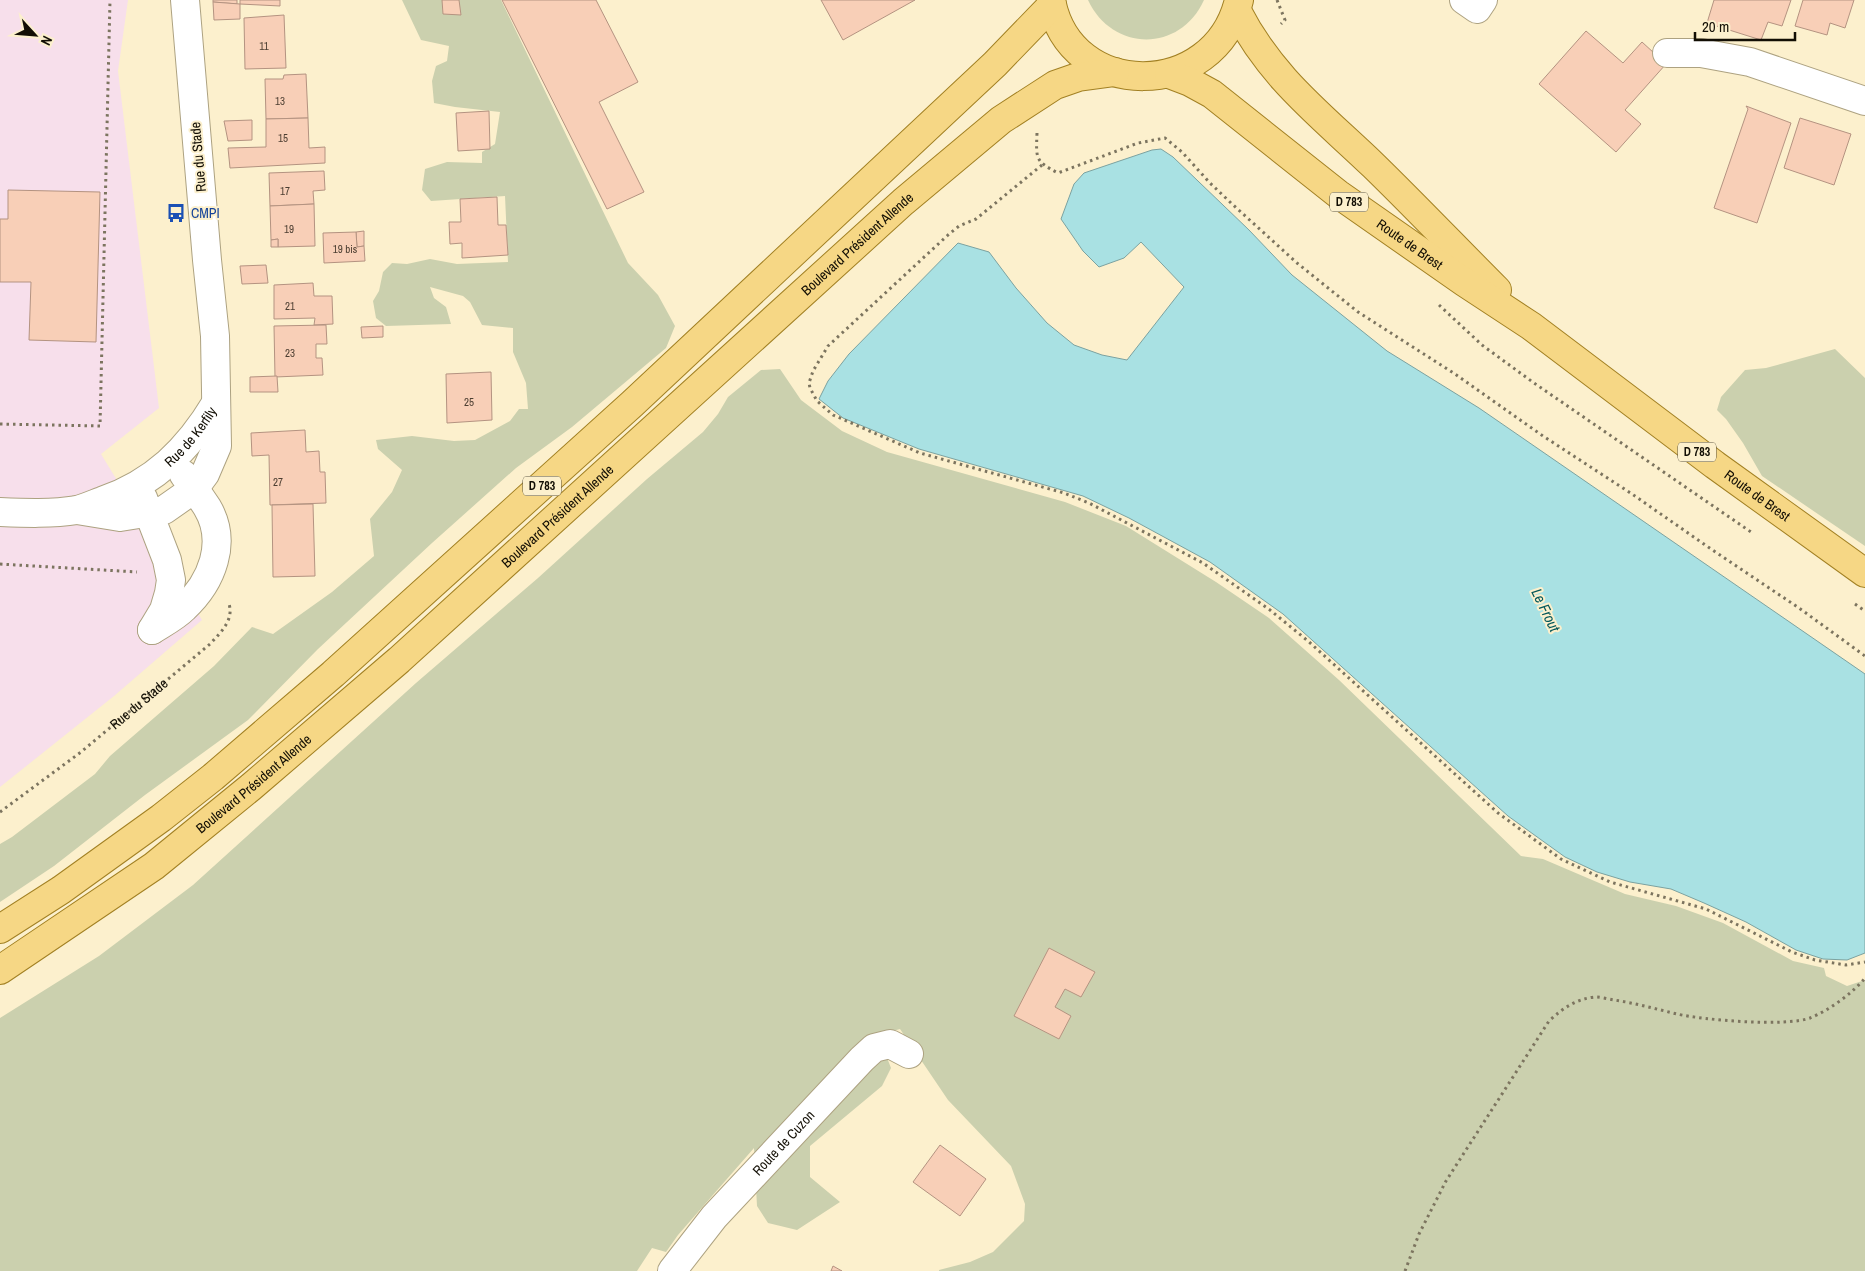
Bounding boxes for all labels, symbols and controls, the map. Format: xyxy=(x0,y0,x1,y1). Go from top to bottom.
north arrow xyxy=(10,10,60,60)
scale bar xyxy=(1695,10,1795,42)
text: 20 m xyxy=(1702,16,1729,37)
text: N xyxy=(37,33,57,48)
house number: 11 xyxy=(259,39,269,53)
house number: 13 xyxy=(275,94,285,108)
street label: Rue du Stade xyxy=(186,121,210,193)
house number: 15 xyxy=(278,131,288,145)
house number: 17 xyxy=(280,184,290,198)
street label: Boulevard Président Allende xyxy=(797,188,917,299)
road number: D 783 xyxy=(1330,192,1368,212)
bus stop icon: CMPI xyxy=(165,202,187,224)
place label: CMPI xyxy=(191,204,220,222)
street label: Route de Brest xyxy=(1373,215,1446,274)
house number: 19 xyxy=(284,222,294,236)
house number: 19 bis xyxy=(333,242,358,256)
house number: 21 xyxy=(285,299,295,313)
house number: 23 xyxy=(285,346,295,360)
house number: 25 xyxy=(464,395,474,409)
street label: Rue de Kerfily xyxy=(161,403,221,471)
road number: D 783 xyxy=(1678,442,1716,462)
street label: Boulevard Président Allende xyxy=(498,461,617,572)
street label: Route de Brest xyxy=(1721,466,1794,525)
house number: 27 xyxy=(273,475,283,489)
road number: D 783 xyxy=(523,476,561,496)
water label: Le Frout xyxy=(1527,585,1566,636)
street label: Rue du Stade xyxy=(106,674,171,733)
street label: Boulevard Président Allende xyxy=(192,730,315,837)
street label: Route de Cuzon xyxy=(748,1106,818,1179)

